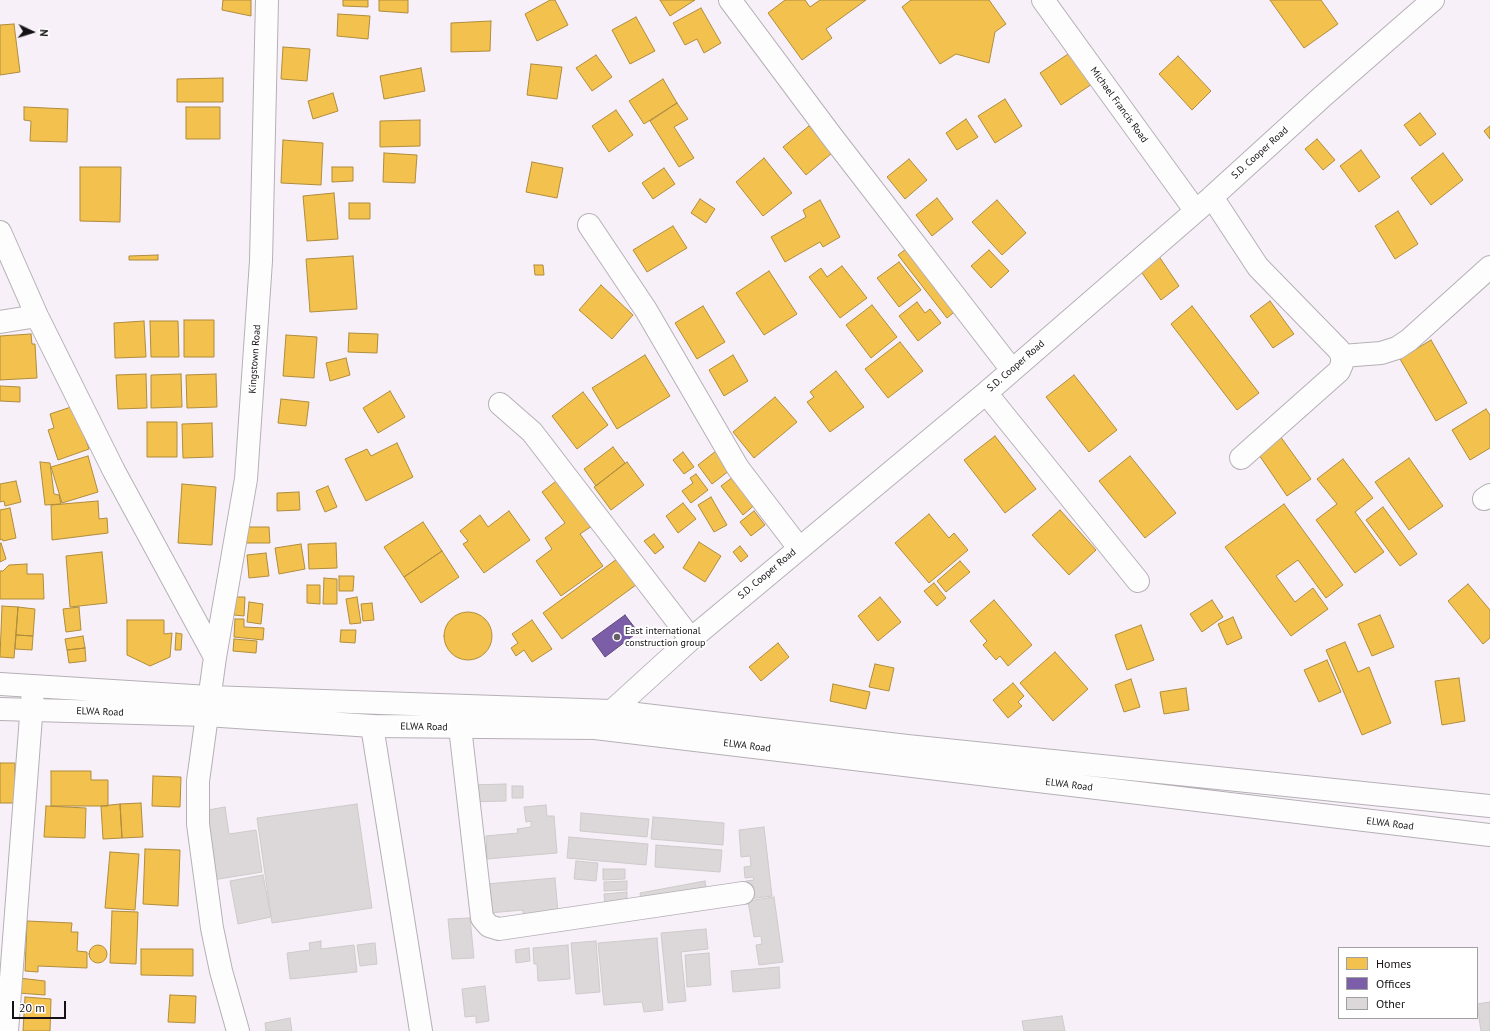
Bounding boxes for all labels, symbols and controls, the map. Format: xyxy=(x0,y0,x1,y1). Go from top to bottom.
north arrow xyxy=(12,12,52,52)
text: N xyxy=(37,29,51,37)
street label: Michael Francis Road xyxy=(1088,65,1150,145)
street label: S.D. Cooper Road xyxy=(1229,124,1291,182)
street label: Kingstown Road xyxy=(247,324,263,394)
street label: S.D. Cooper Road xyxy=(985,338,1047,394)
street label: S.D. Cooper Road xyxy=(735,546,799,602)
place label: East international construction group xyxy=(625,625,706,648)
marker: East international construction group xyxy=(612,632,622,642)
street label: ELWA Road xyxy=(76,705,124,719)
street label: ELWA Road xyxy=(400,721,448,733)
street label: ELWA Road xyxy=(723,737,771,755)
street label: ELWA Road xyxy=(1045,776,1093,794)
street label: ELWA Road xyxy=(1366,815,1414,833)
legend xyxy=(1338,947,1478,1019)
text: Homes xyxy=(1376,956,1411,971)
text: Offices xyxy=(1376,976,1411,991)
scale bar xyxy=(14,993,68,1019)
text: Other xyxy=(1376,996,1405,1011)
text: 20 m xyxy=(19,1000,45,1015)

